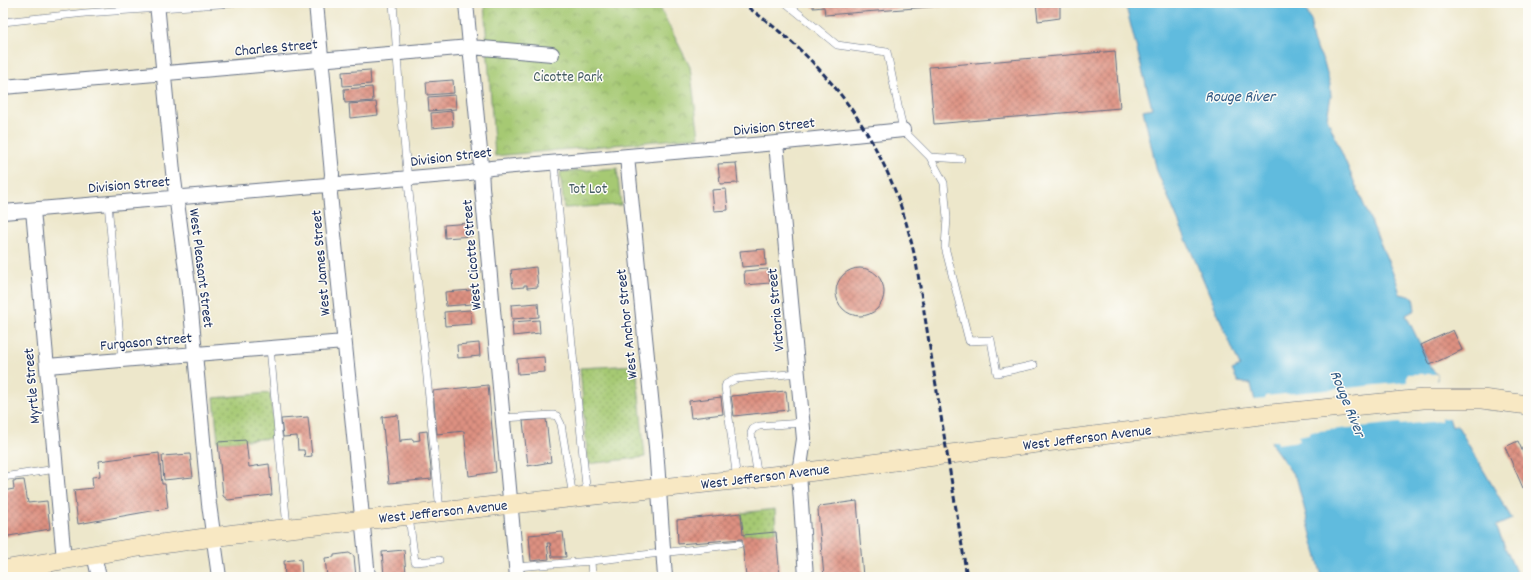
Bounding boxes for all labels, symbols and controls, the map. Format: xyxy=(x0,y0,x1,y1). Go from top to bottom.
street label: Charles Street xyxy=(234,34,319,64)
park label: Cicotte Park xyxy=(533,67,603,89)
water label: Rouge River xyxy=(1205,86,1277,109)
street label: Division Street xyxy=(732,113,817,143)
street label: Division Street xyxy=(409,142,494,174)
street label: Division Street xyxy=(87,171,171,201)
park label: Tot Lot xyxy=(569,179,608,201)
street label: West Cicotte Street xyxy=(457,198,489,311)
street label: West Pleasant Street xyxy=(182,207,218,330)
street label: West James Street xyxy=(306,209,338,317)
street label: West Anchor Street xyxy=(611,267,645,380)
street label: Victoria Street xyxy=(762,267,792,352)
street label: Furgason Street xyxy=(99,328,193,358)
street label: Myrtle Street xyxy=(19,347,47,425)
water label: Rouge River xyxy=(1323,367,1371,443)
street label: West Jefferson Avenue xyxy=(1022,420,1153,458)
street label: West Jefferson Avenue xyxy=(700,459,831,497)
street label: West Jefferson Avenue xyxy=(378,495,509,531)

